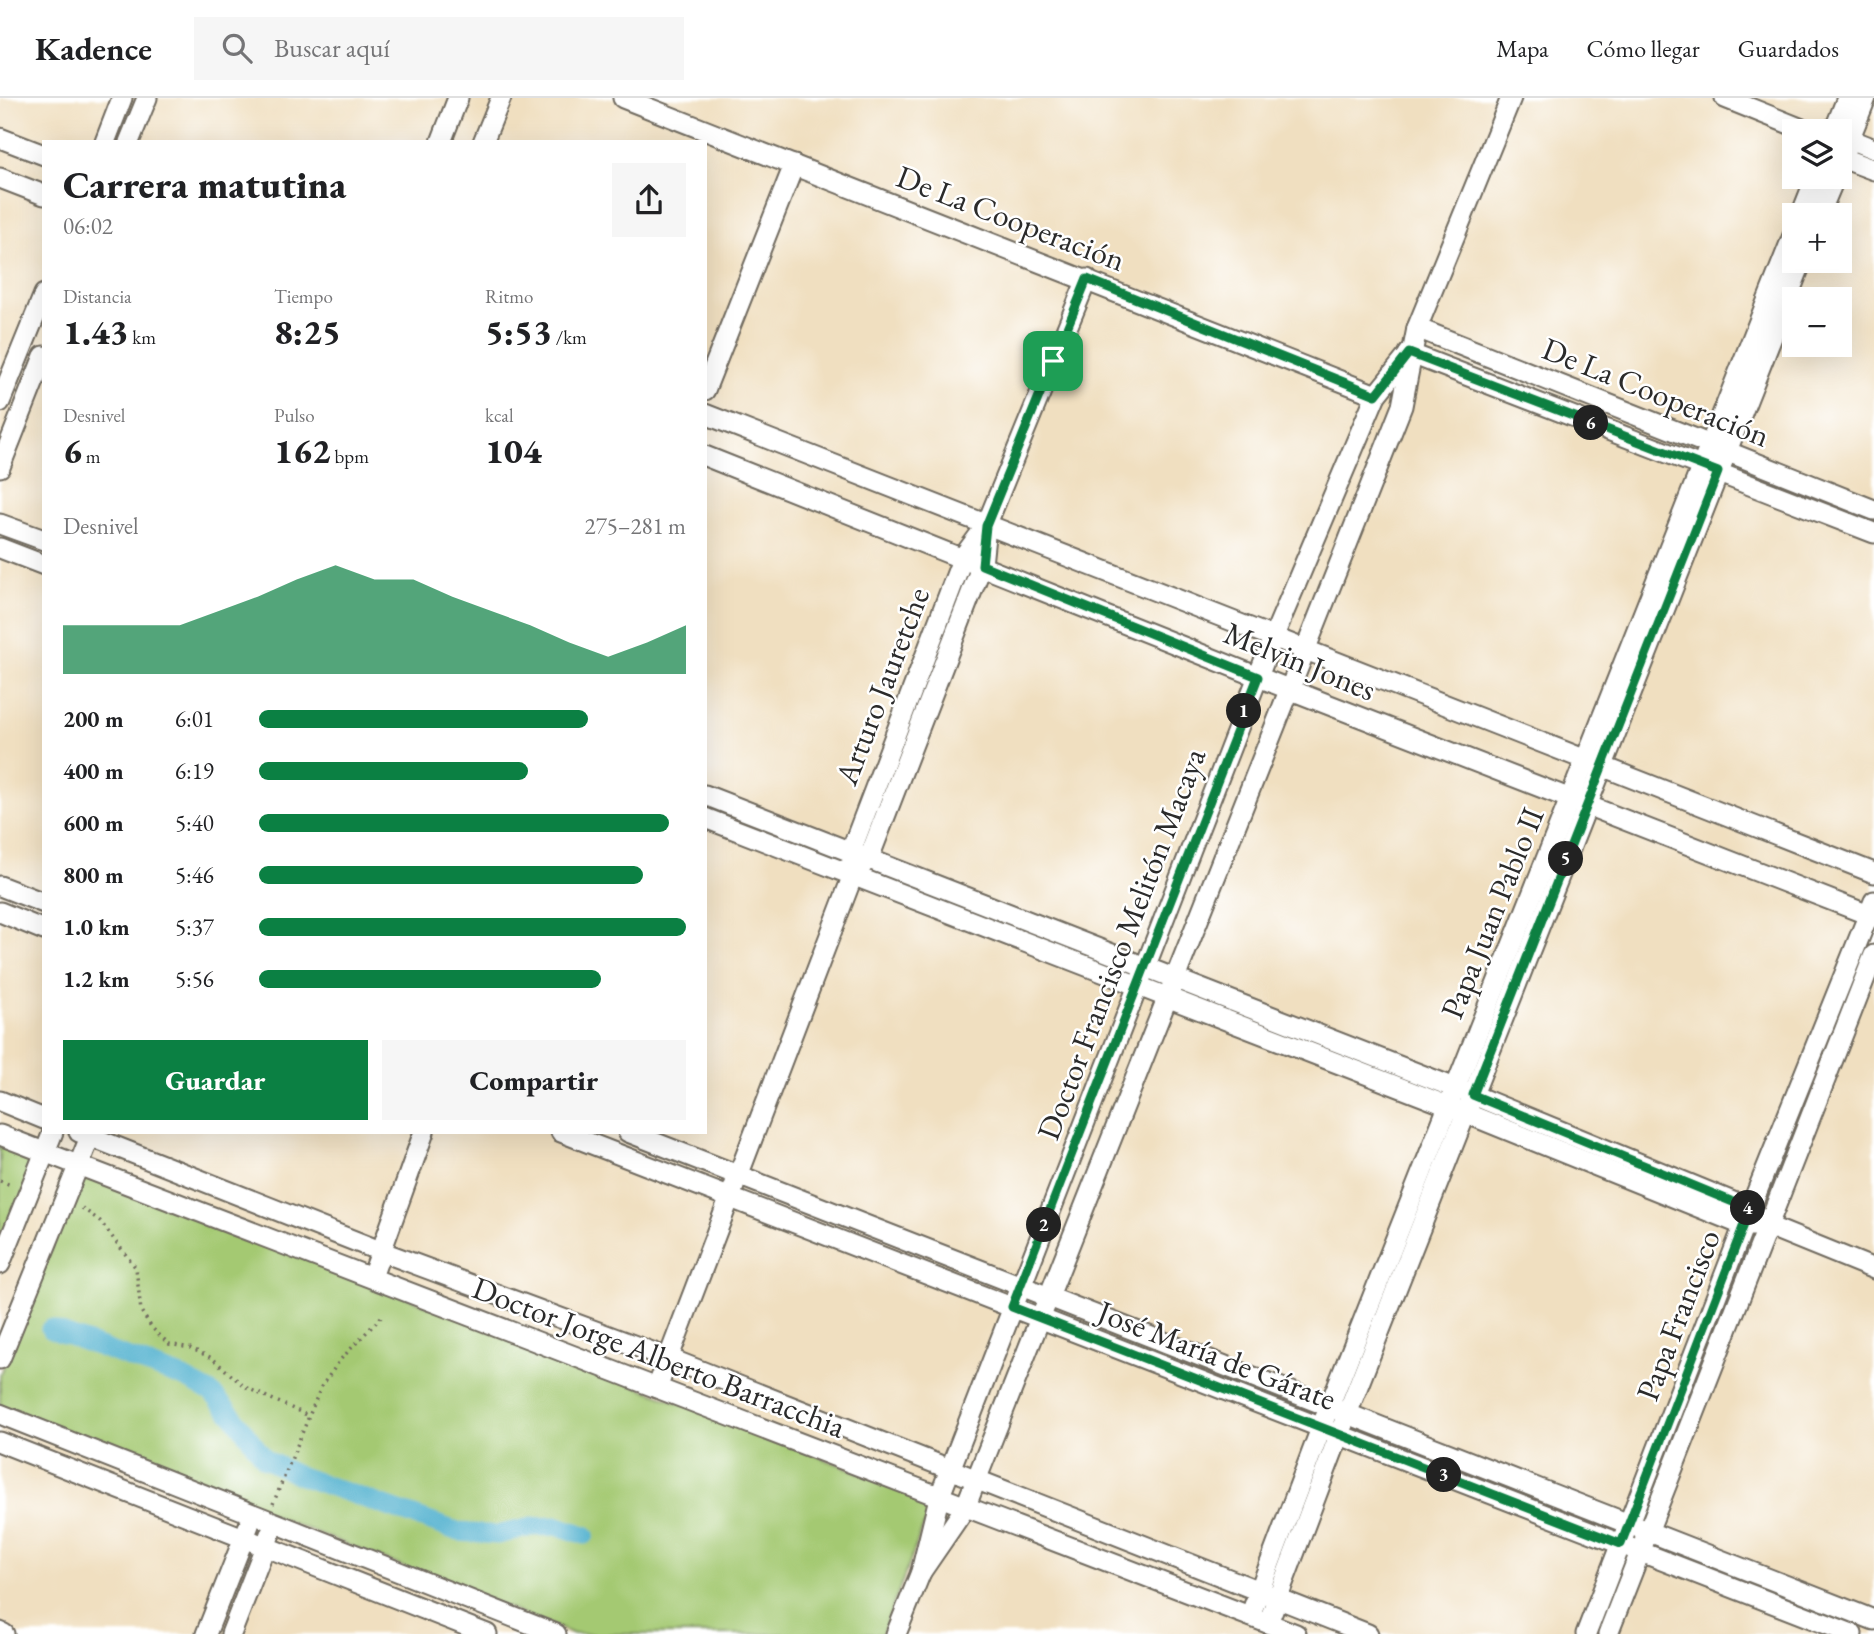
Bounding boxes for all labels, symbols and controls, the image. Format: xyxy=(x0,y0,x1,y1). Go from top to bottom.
search box xyxy=(194,17,684,80)
text: Kadence xyxy=(35,27,152,70)
icon: search xyxy=(218,29,256,67)
text: Buscar aquí xyxy=(274,31,390,65)
text: Mapa xyxy=(1496,33,1549,64)
text: Cómo llegar xyxy=(1587,33,1700,64)
text: Guardados xyxy=(1738,33,1839,64)
map controls xyxy=(1782,119,1852,357)
button: layers xyxy=(1782,119,1852,189)
street label: De La Cooperación xyxy=(891,155,1131,281)
text: Carrera matutina xyxy=(63,160,346,209)
button: share xyxy=(612,163,686,237)
button: + xyxy=(1782,203,1852,273)
text: 06:02 xyxy=(63,211,113,241)
text: Distancia xyxy=(63,284,132,309)
text: Tiempo xyxy=(274,284,333,309)
text: Ritmo xyxy=(485,284,533,309)
button: − xyxy=(1782,287,1852,357)
text: 1.43 xyxy=(63,309,129,354)
text: 8:25 xyxy=(274,309,341,354)
text: 5:53 xyxy=(485,309,552,354)
text: km xyxy=(129,325,156,350)
text: /km xyxy=(552,325,587,350)
street label: De La Cooperación xyxy=(1536,327,1776,457)
pin xyxy=(1023,331,1083,391)
icon: arrive xyxy=(1034,342,1072,380)
text: Desnivel xyxy=(63,403,125,428)
text: Pulso xyxy=(274,403,315,428)
text: kcal xyxy=(485,403,514,428)
pin: 6 xyxy=(1574,406,1608,440)
text: 6 xyxy=(1585,410,1596,435)
text: 6 xyxy=(63,428,82,473)
text: 162 xyxy=(274,428,331,473)
text: 104 xyxy=(485,428,542,473)
text: m xyxy=(82,444,101,469)
text: bpm xyxy=(331,444,369,469)
text: Desnivel xyxy=(63,511,139,541)
text: 275–281 m xyxy=(585,511,686,541)
street label: Arturo Jauretche xyxy=(825,581,939,792)
street label: Melvin Jones xyxy=(1218,612,1382,710)
pin: 1 xyxy=(1226,694,1262,728)
text: 1 xyxy=(1238,698,1249,723)
text: 200 m xyxy=(63,704,124,734)
text: 6:01 xyxy=(175,704,214,734)
street label: Doctor Francisco Melitón Macaya xyxy=(1027,742,1215,1146)
text: 400 m xyxy=(63,756,124,786)
text: 6:19 xyxy=(175,756,214,786)
street label: Papa Juan Pablo II xyxy=(1431,801,1554,1025)
text: 600 m xyxy=(63,808,124,838)
text: 5:40 xyxy=(175,808,214,838)
pin: 5 xyxy=(1548,842,1584,876)
text: 5 xyxy=(1560,846,1571,871)
text: 800 m xyxy=(63,860,124,890)
text: 5:46 xyxy=(175,860,214,890)
text: 1.0 km xyxy=(63,912,130,942)
text: 5:37 xyxy=(175,912,214,942)
text: 1.2 km xyxy=(63,964,130,994)
text: 5:56 xyxy=(175,964,214,994)
button: Guardar xyxy=(63,1040,368,1120)
button: Compartir xyxy=(382,1040,686,1120)
pin: 4 xyxy=(1730,1190,1766,1226)
text: 4 xyxy=(1742,1195,1753,1220)
pin: 2 xyxy=(1026,1208,1062,1242)
text: 2 xyxy=(1038,1212,1049,1237)
street label: Papa Francisco xyxy=(1626,1223,1730,1407)
street label: Doctor Jorge Alberto Barracchia xyxy=(467,1266,852,1448)
street label: José María de Gárate xyxy=(1089,1289,1342,1420)
pin: 3 xyxy=(1426,1458,1462,1492)
text: 3 xyxy=(1438,1462,1449,1487)

